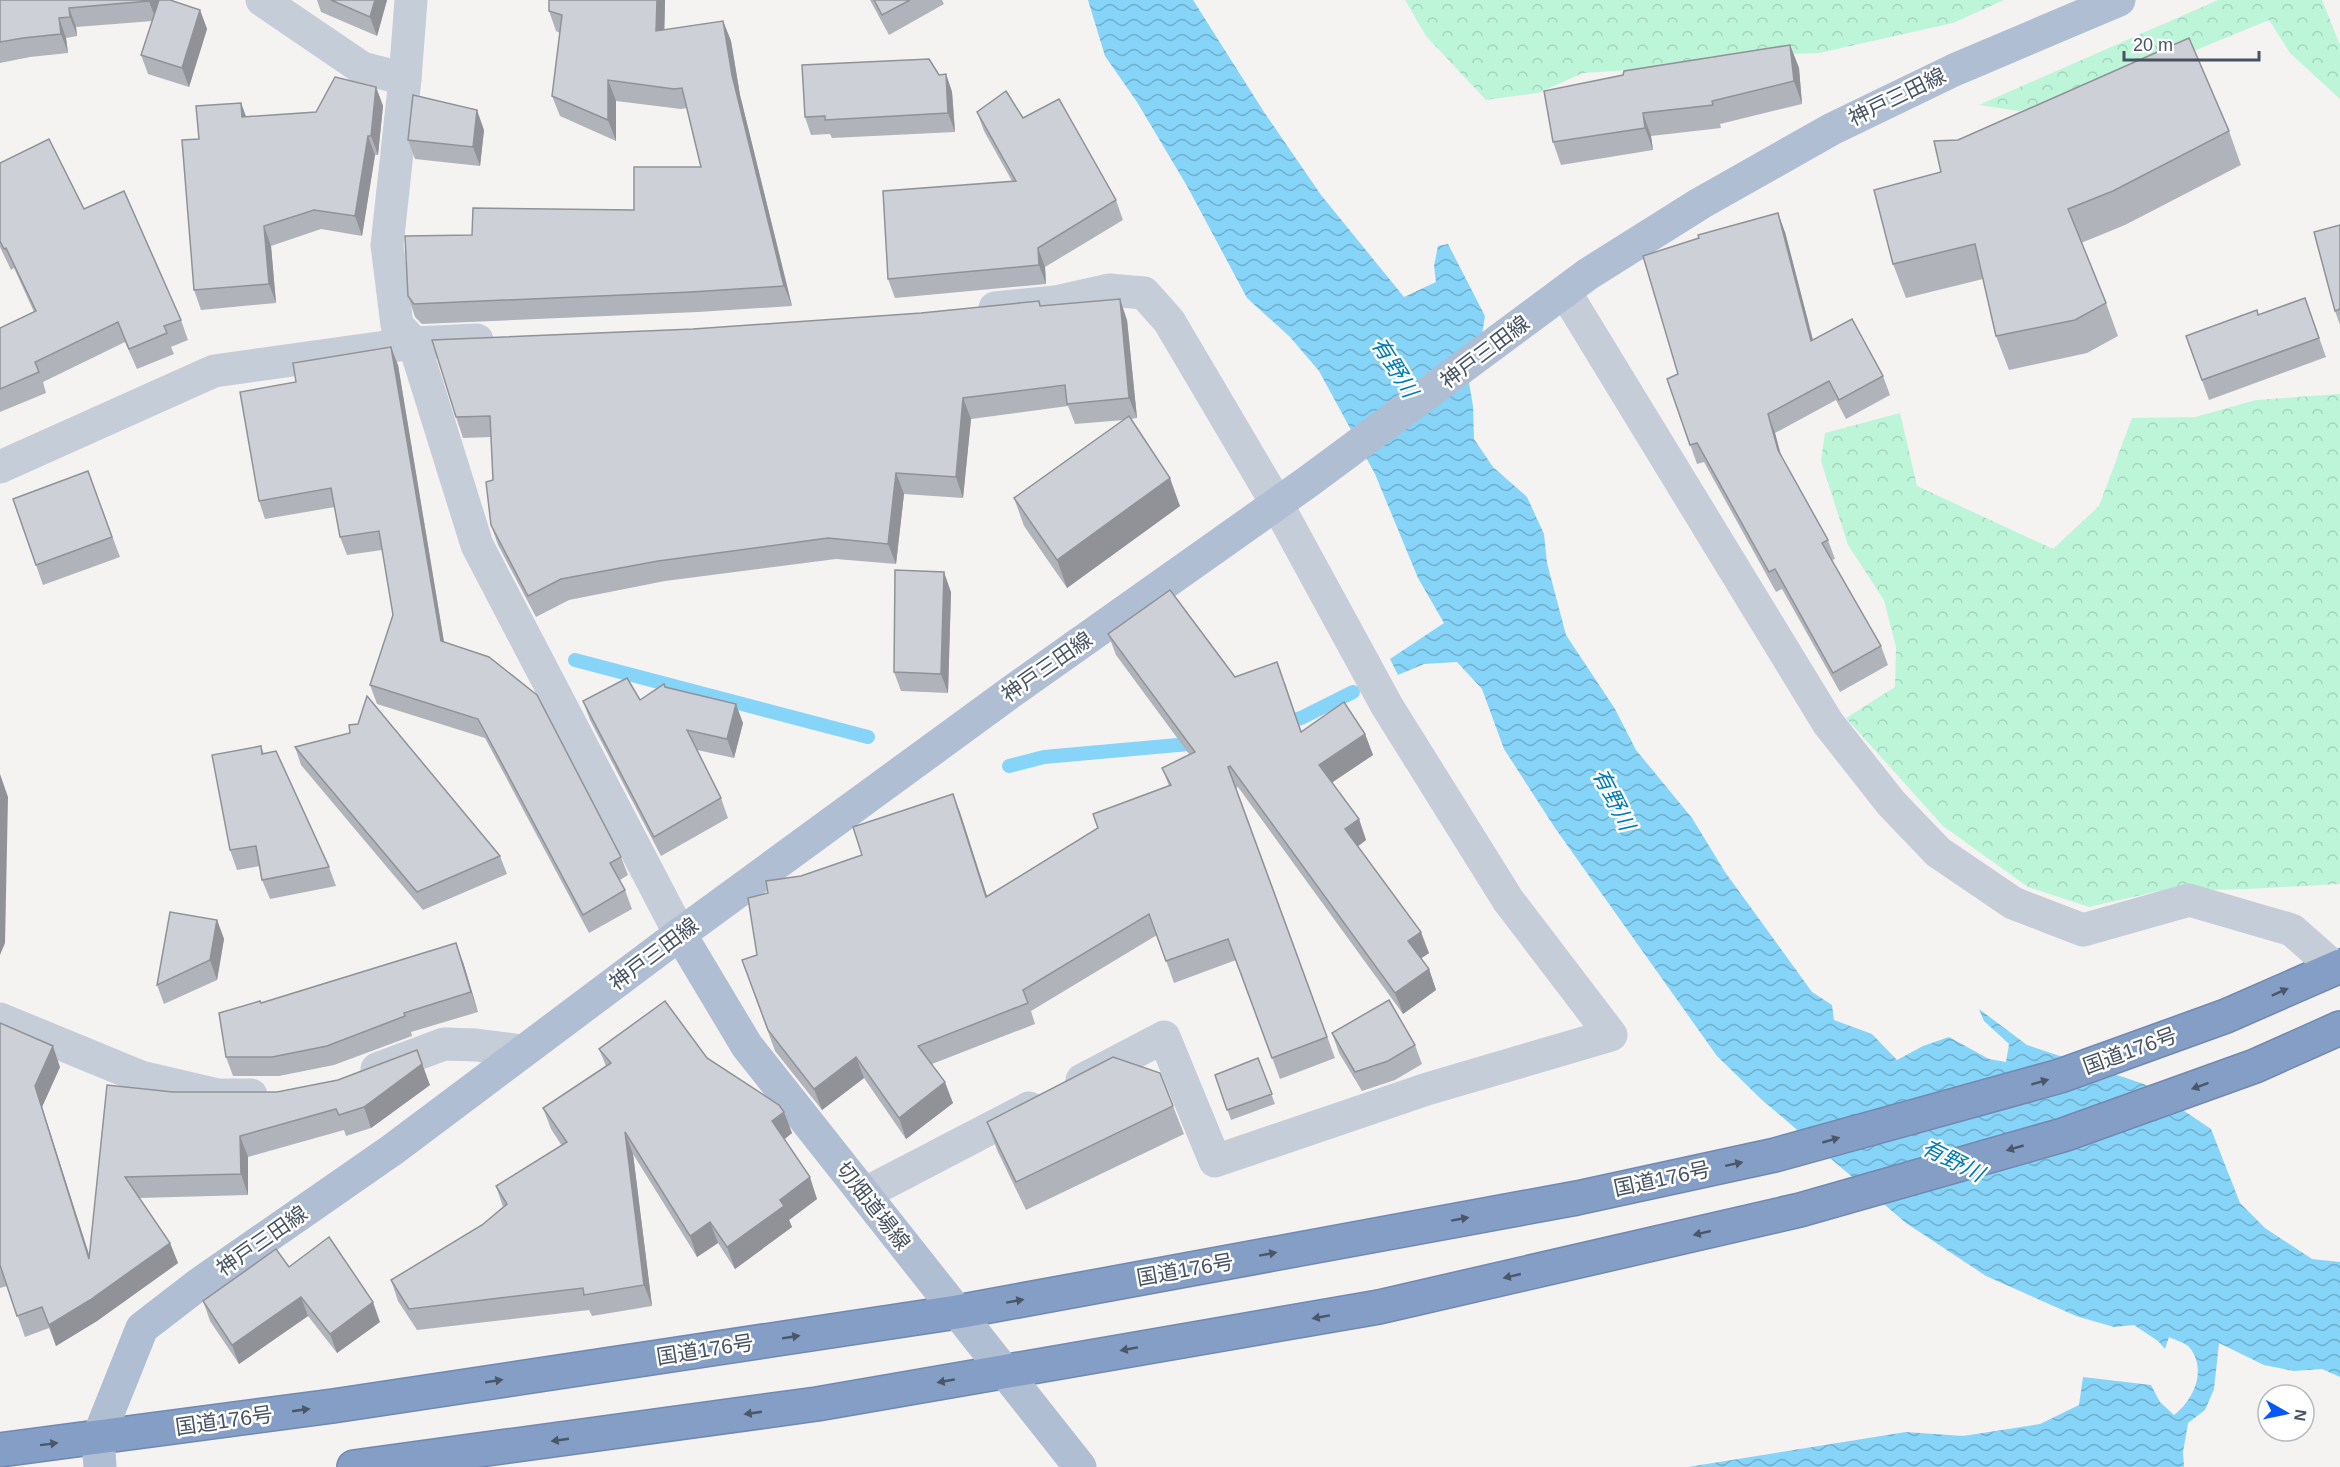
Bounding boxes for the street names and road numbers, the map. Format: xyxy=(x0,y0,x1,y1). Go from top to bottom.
street label: 神戸三田線 xyxy=(1845,63,1949,130)
street label: 神戸三田線 xyxy=(1436,311,1534,392)
street label: 神戸三田線 xyxy=(997,627,1096,706)
street label: 神戸三田線 xyxy=(605,913,703,994)
street label: 国道176号 xyxy=(2080,1023,2180,1078)
street label: 切畑道場線 xyxy=(832,1157,915,1254)
street label: 国道176号 xyxy=(1612,1157,1712,1200)
street label: 神戸三田線 xyxy=(212,1201,311,1280)
street label: 国道176号 xyxy=(1135,1250,1235,1289)
street label: 国道176号 xyxy=(655,1330,755,1369)
street label: 国道176号 xyxy=(174,1402,274,1439)

